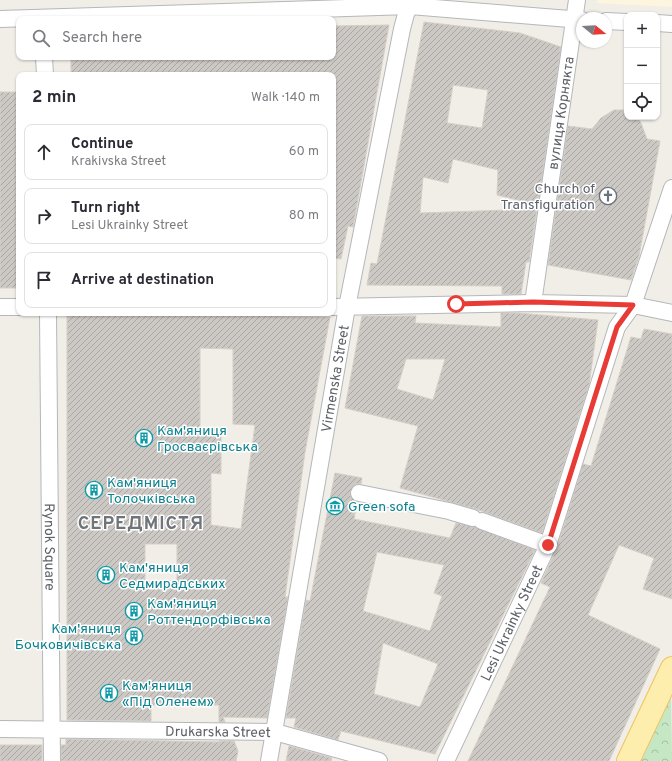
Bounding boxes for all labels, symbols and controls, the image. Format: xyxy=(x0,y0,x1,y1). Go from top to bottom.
north arrow xyxy=(576,12,612,48)
map controls xyxy=(624,12,660,120)
button: + xyxy=(624,12,660,48)
search box xyxy=(16,16,336,60)
icon: search xyxy=(30,27,52,49)
text: Search here xyxy=(62,29,142,48)
button: − xyxy=(624,48,660,84)
street label: вулиця Корнякта xyxy=(545,55,579,171)
button: locate xyxy=(624,84,660,120)
text: 2 min xyxy=(32,87,76,109)
text: Walk · 140 m xyxy=(251,90,320,106)
text: Continue xyxy=(71,135,133,154)
icon: ahead xyxy=(33,141,55,163)
text: 60 m xyxy=(289,144,319,160)
text: Krakivska Street xyxy=(71,154,166,170)
place label: Church of Transfiguration xyxy=(500,181,595,214)
church icon: Church of Transfiguration xyxy=(598,186,618,206)
text: Turn right xyxy=(71,199,140,218)
icon: right xyxy=(33,205,55,227)
text: 80 m xyxy=(289,208,319,224)
text: Lesi Ukrainky Street xyxy=(71,218,188,234)
icon: arrive xyxy=(33,269,55,291)
text: Arrive at destination xyxy=(71,271,214,290)
route start xyxy=(447,295,465,313)
street label: Virmenska Street xyxy=(319,324,354,434)
place label: Кам'яниця Гросваєрівська xyxy=(157,423,258,456)
building icon: Кам'яниця Гросваєрівська xyxy=(134,428,154,448)
place label: Кам'яниця Толочківська xyxy=(107,475,195,508)
building icon: Кам'яниця Толочківська xyxy=(84,480,104,500)
museum icon: Green sofa xyxy=(325,496,345,516)
place label: Green sofa xyxy=(348,499,415,516)
street label: Rynok Square xyxy=(40,503,57,591)
district label: СЕРЕДМІСТЯ xyxy=(78,513,204,536)
route end xyxy=(539,536,557,554)
place label: Кам'яниця Седмирадських xyxy=(119,560,226,593)
street label: Lesi Ukrainky Street xyxy=(478,563,547,684)
building icon: Кам'яниця Седмирадських xyxy=(96,565,116,585)
place label: Кам'яниця Роттендорфівська xyxy=(147,596,271,629)
building icon: Кам'яниця Роттендорфівська xyxy=(124,601,144,621)
place label: Кам'яниця Бочковичівська xyxy=(15,621,121,654)
building icon: Кам'яниця Бочковичівська xyxy=(124,626,144,646)
place label: Кам'яниця «Під Оленем» xyxy=(122,678,214,711)
building icon: Кам'яниця «Під Оленем» xyxy=(99,683,119,703)
street label: Drukarska Street xyxy=(165,724,271,742)

